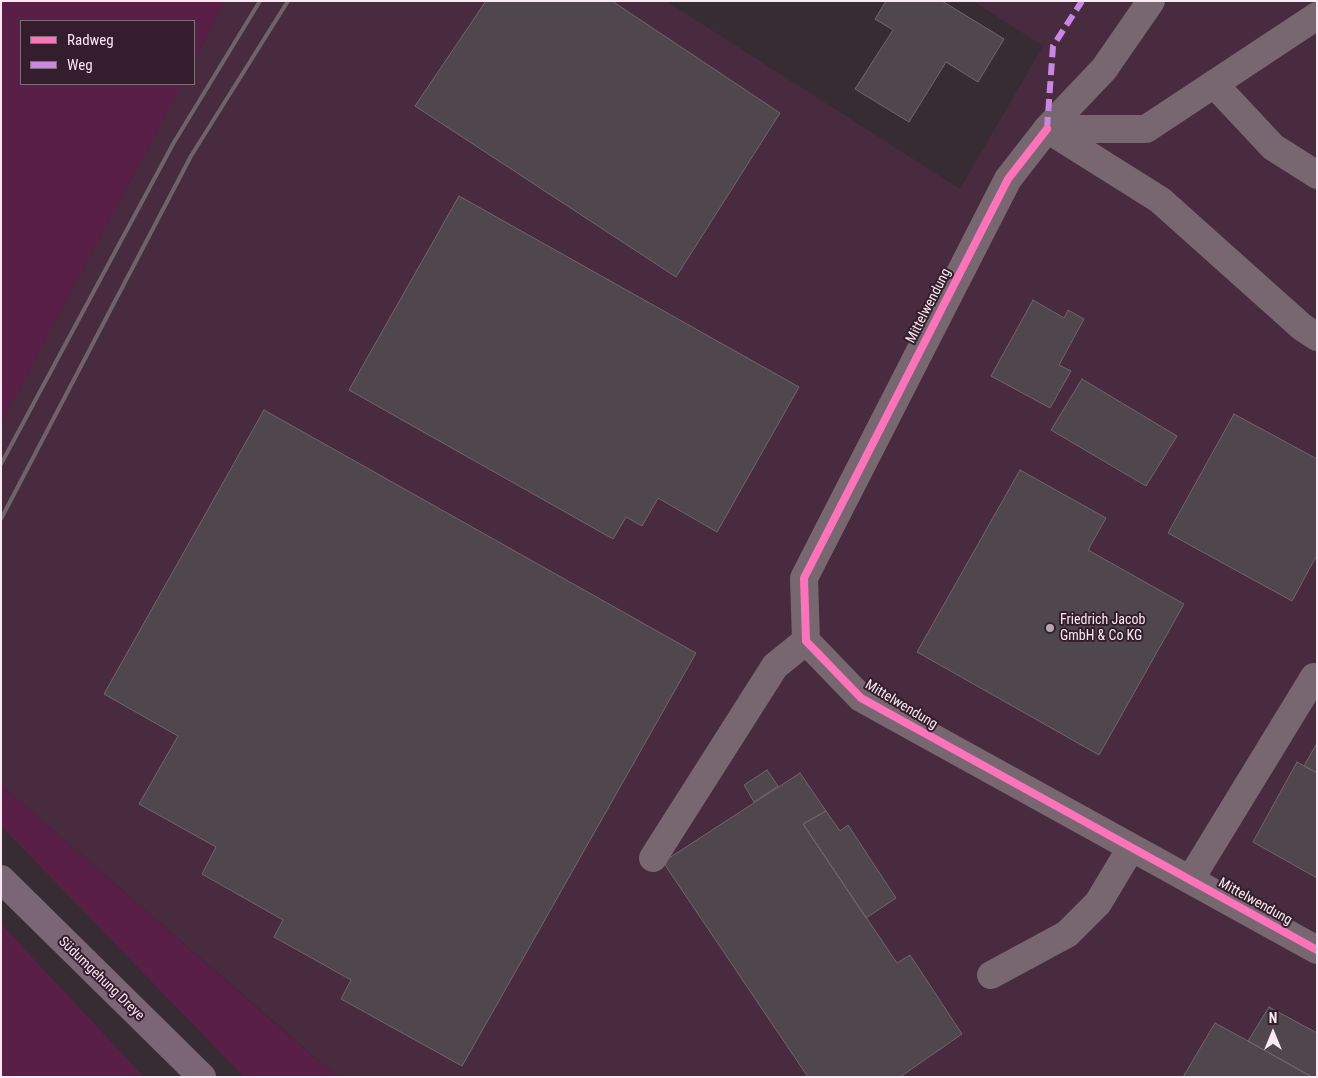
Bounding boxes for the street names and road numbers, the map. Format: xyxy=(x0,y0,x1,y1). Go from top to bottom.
street label: Mittelwendung xyxy=(903,266,955,346)
street label: Mittelwendung xyxy=(862,677,940,733)
street label: Mittelwendung xyxy=(1215,875,1295,929)
street label: Südumgehung Dreye xyxy=(54,934,148,1024)

